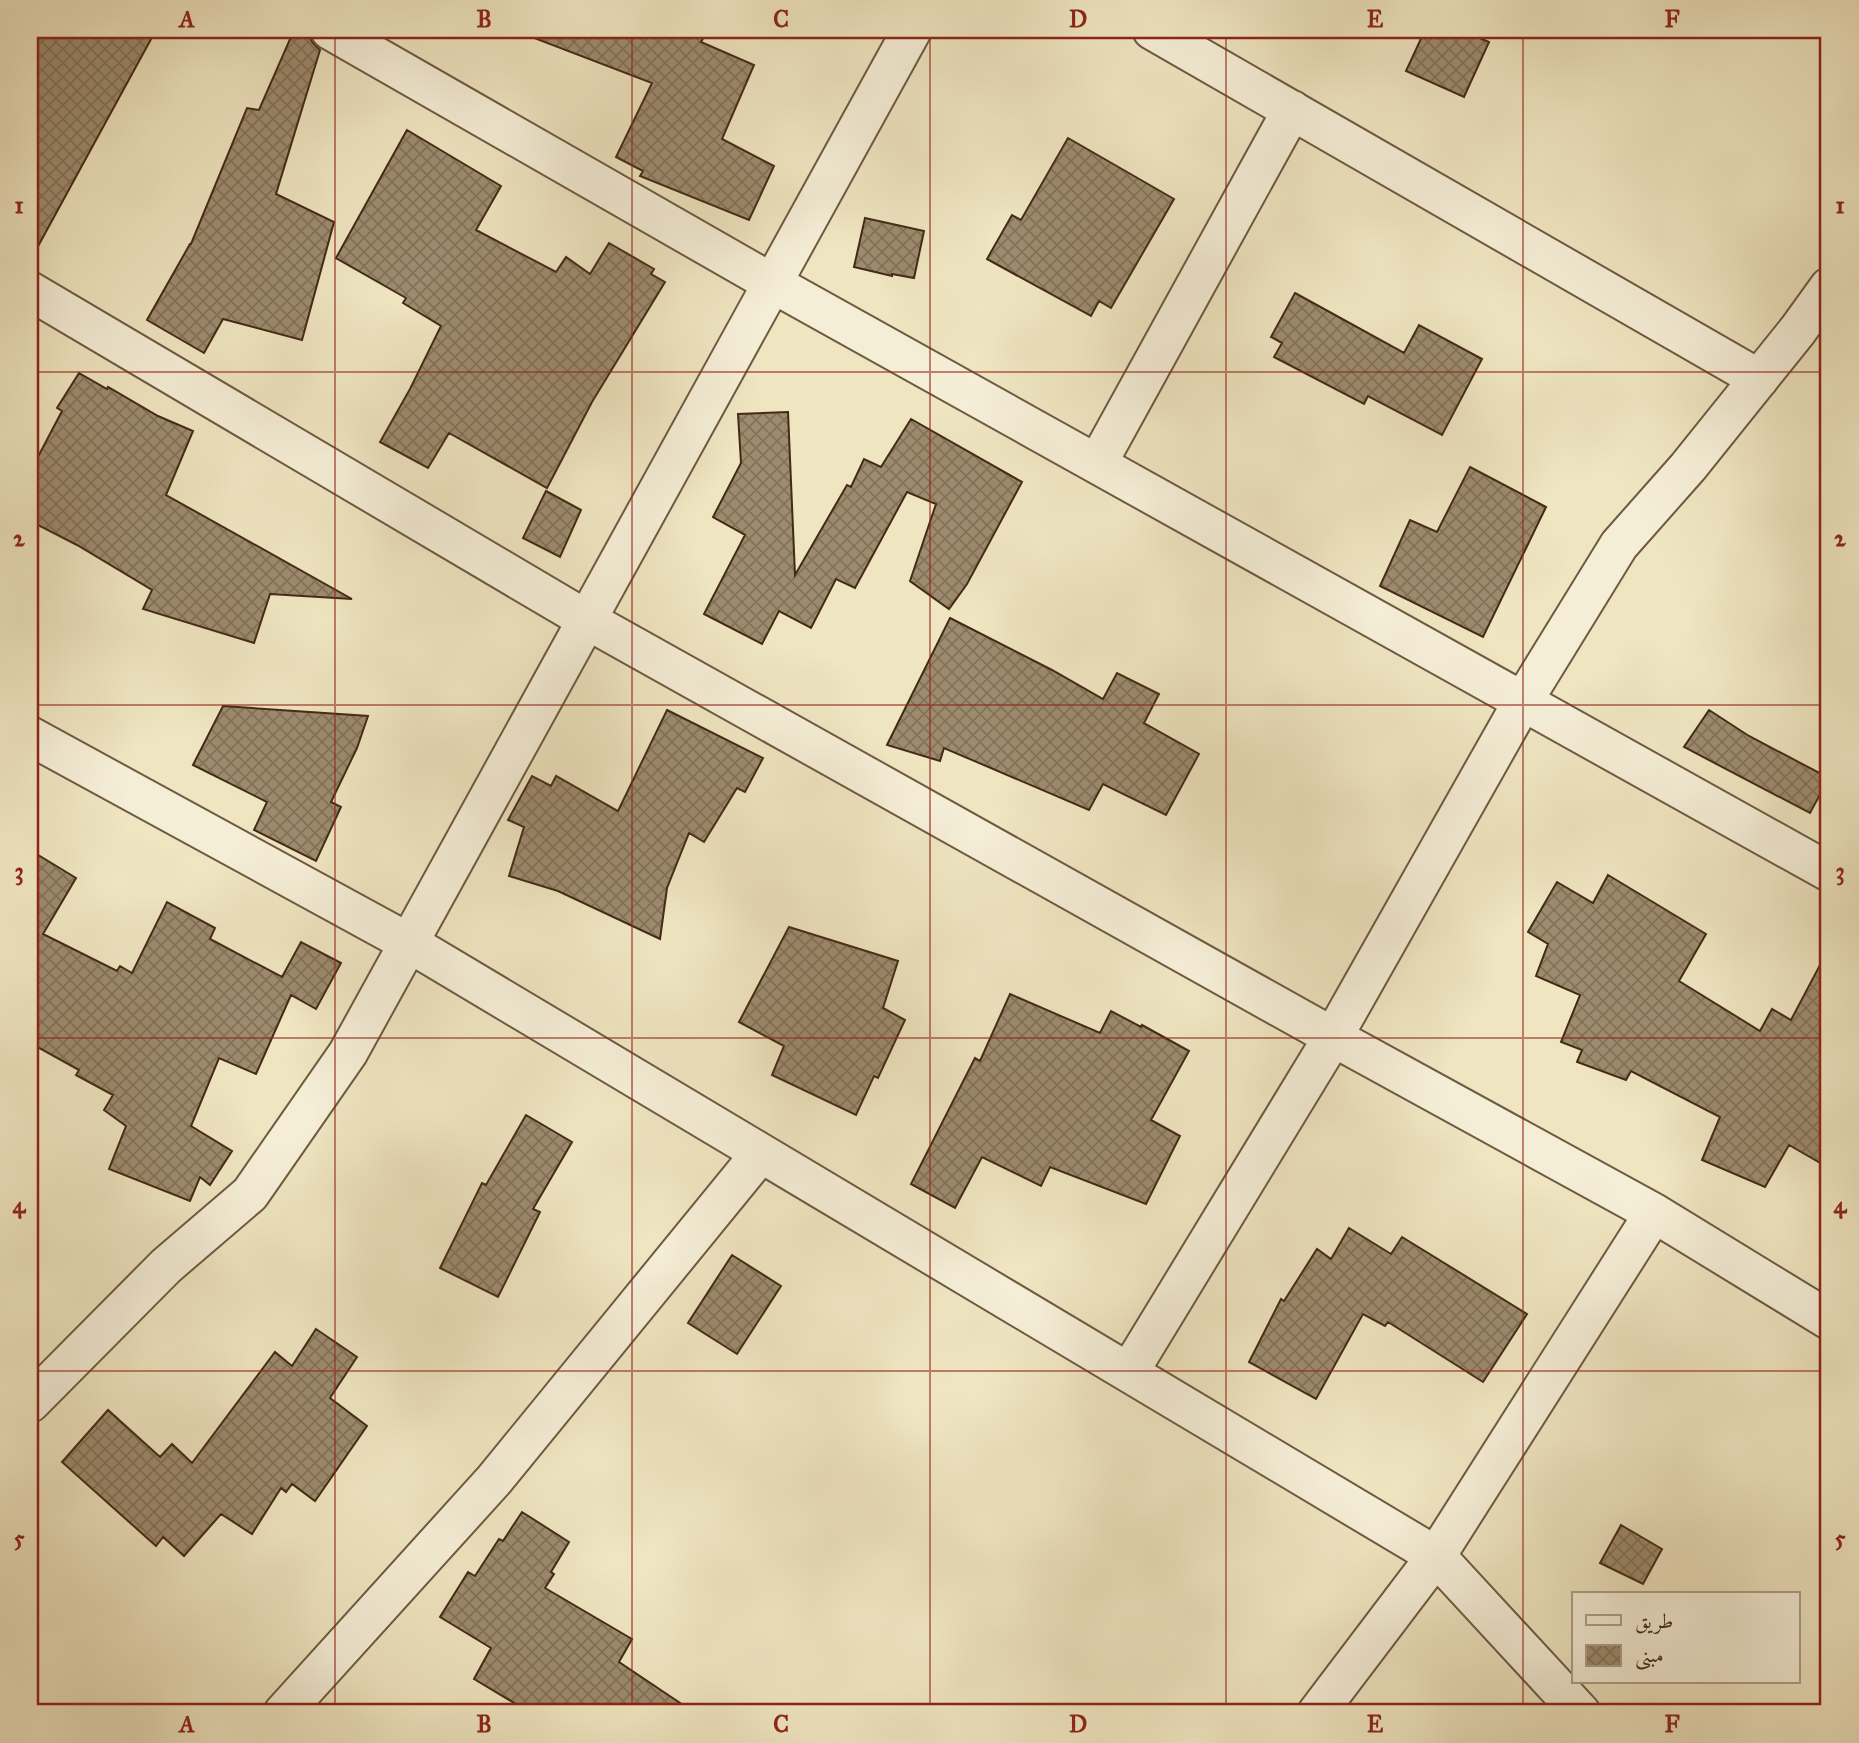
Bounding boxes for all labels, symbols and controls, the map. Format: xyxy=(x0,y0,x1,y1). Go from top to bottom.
text: A xyxy=(177,5,195,33)
text: B xyxy=(476,5,492,33)
text: C xyxy=(773,5,789,33)
text: D xyxy=(1069,5,1087,33)
text: E xyxy=(1367,5,1384,33)
text: F xyxy=(1664,5,1680,33)
text: 1 xyxy=(14,191,24,219)
text: 1 xyxy=(1835,191,1845,219)
text: 2 xyxy=(13,524,25,552)
text: 2 xyxy=(1834,524,1846,552)
text: 3 xyxy=(14,857,24,886)
text: 3 xyxy=(1835,857,1845,886)
text: 4 xyxy=(13,1191,27,1219)
text: 4 xyxy=(1834,1191,1848,1219)
text: 5 xyxy=(14,1524,25,1552)
text: 5 xyxy=(1835,1524,1846,1552)
legend xyxy=(1572,1592,1800,1684)
text: طريق xyxy=(1635,1608,1673,1634)
text: مبنى xyxy=(1635,1642,1664,1670)
text: A xyxy=(177,1710,195,1738)
text: B xyxy=(476,1710,492,1738)
text: C xyxy=(773,1710,789,1738)
text: D xyxy=(1069,1710,1087,1738)
text: E xyxy=(1367,1710,1384,1738)
text: F xyxy=(1664,1710,1680,1738)

